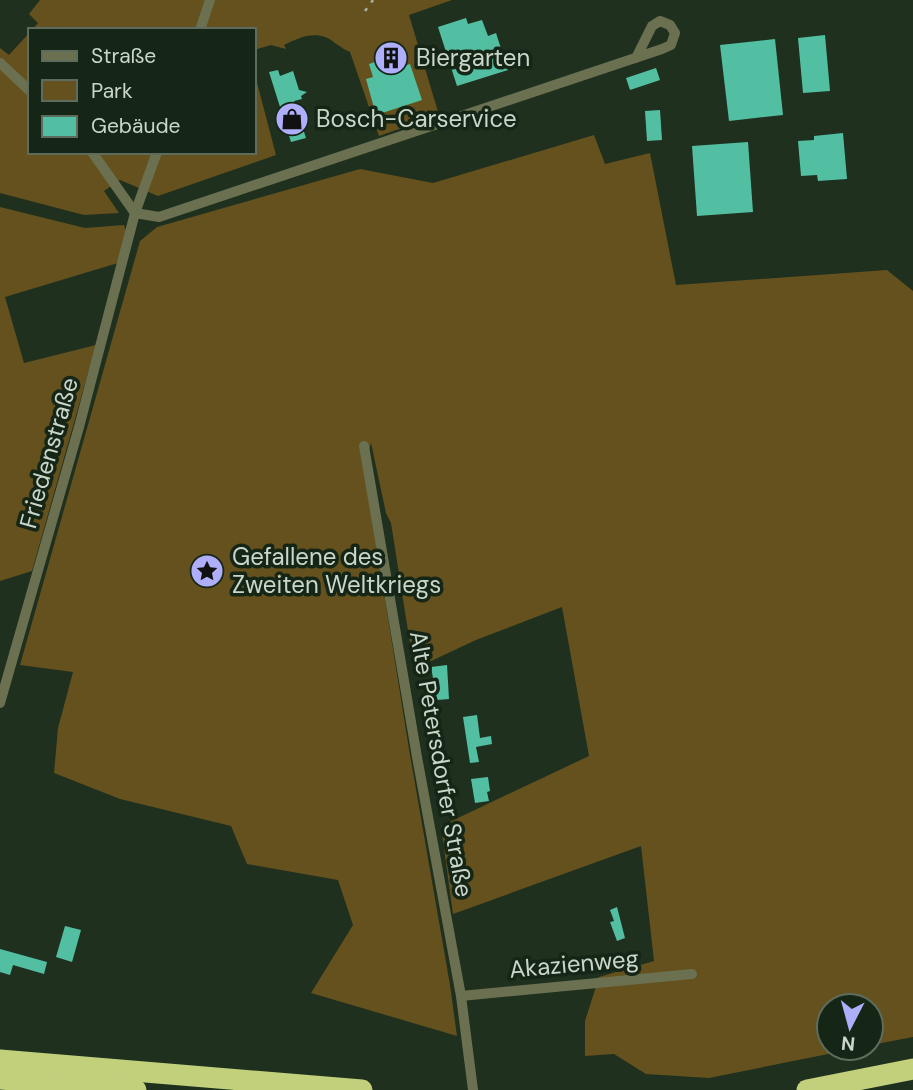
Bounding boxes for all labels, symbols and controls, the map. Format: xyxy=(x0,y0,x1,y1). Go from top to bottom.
legend xyxy=(28,28,256,154)
building icon: Biergarten xyxy=(372,39,410,77)
text: Straße xyxy=(91,42,156,70)
place label: Biergarten xyxy=(416,42,530,73)
text: Park xyxy=(91,77,133,105)
shop icon: Bosch-Carservice xyxy=(273,100,311,138)
place label: Bosch-Carservice xyxy=(316,103,517,134)
text: Gebäude xyxy=(91,112,181,140)
street label: Friedenstraße xyxy=(12,374,85,532)
place label: Gefallene des Zweiten Weltkriegs xyxy=(232,541,441,600)
place icon: Gefallene des Zweiten Weltkriegs xyxy=(188,552,226,590)
street label: Alte Petersdorfer Straße xyxy=(403,628,480,899)
street label: Akazienweg xyxy=(508,942,640,985)
north arrow xyxy=(815,992,885,1062)
text: N xyxy=(840,1030,856,1057)

